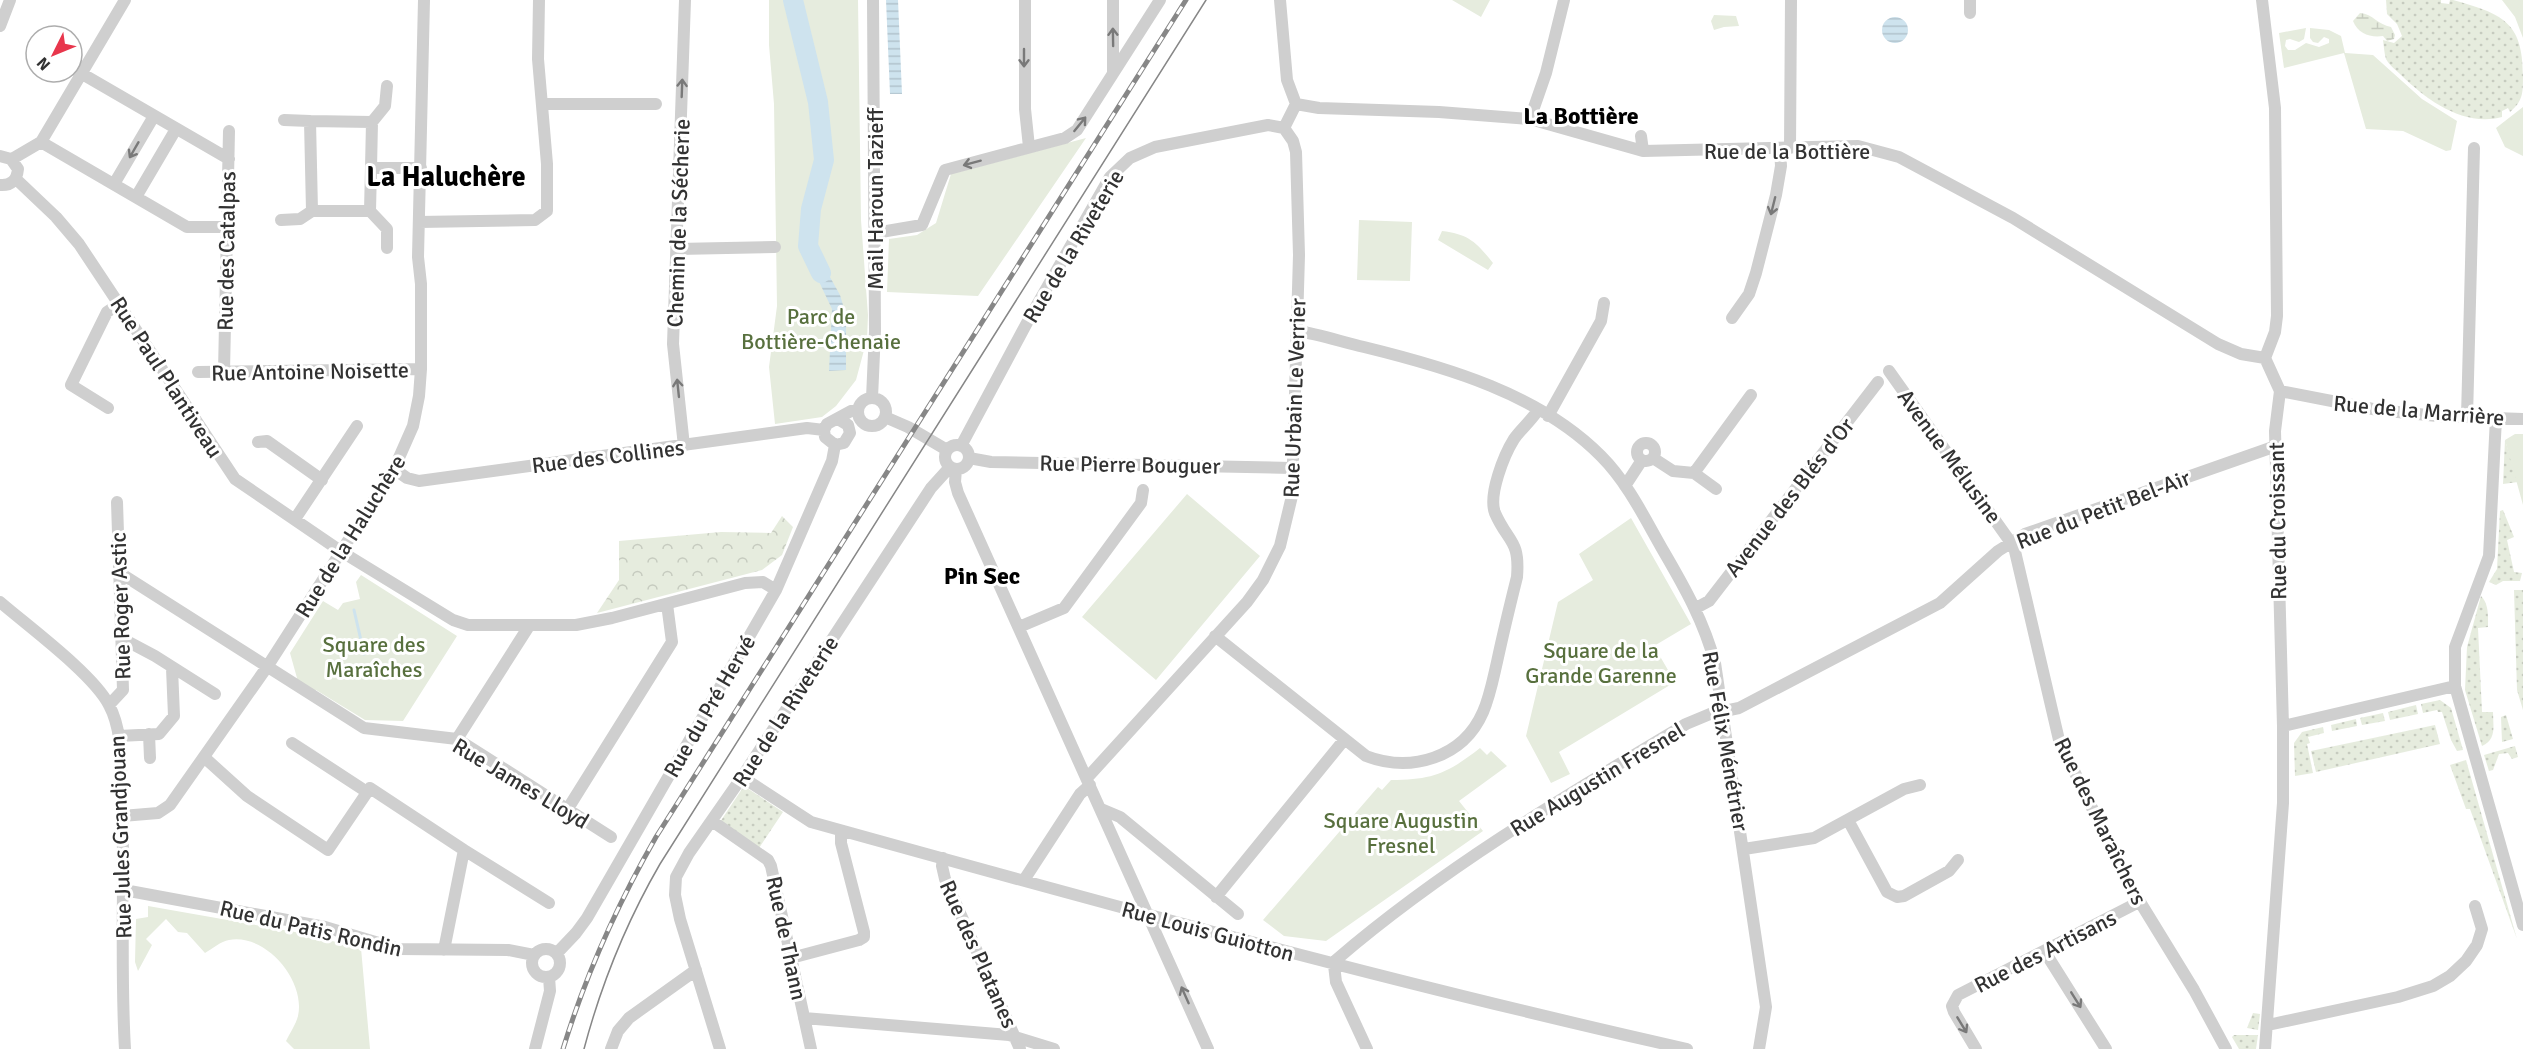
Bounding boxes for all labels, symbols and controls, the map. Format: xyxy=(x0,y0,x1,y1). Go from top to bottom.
north arrow xyxy=(24,24,84,84)
one-way arrow xyxy=(1107,28,1118,48)
one-way arrow xyxy=(1018,48,1030,68)
text: N xyxy=(33,53,55,74)
one-way arrow xyxy=(677,79,688,99)
district label: La Bottière xyxy=(1523,101,1639,131)
street label: Mail Haroun Tazieff xyxy=(862,107,889,290)
one-way arrow xyxy=(1074,116,1087,132)
street label: Chemin de la Sécherie xyxy=(661,118,696,328)
street label: Rue de la Bottière xyxy=(1704,138,1870,165)
one-way arrow xyxy=(128,141,140,158)
one-way arrow xyxy=(963,158,982,169)
district label: La Haluchère xyxy=(366,160,526,194)
street label: Rue de la Riveterie xyxy=(1017,165,1130,328)
street label: Rue des Catalpas xyxy=(212,171,241,331)
one-way arrow xyxy=(1766,196,1778,215)
street label: Rue Paul Plantiveau xyxy=(104,292,229,463)
street label: Rue Urbain Le Verrier xyxy=(1278,298,1311,498)
park label: Parc de Bottière-Chenaie xyxy=(741,303,901,355)
street label: Rue Antoine Noisette xyxy=(211,356,409,387)
one-way arrow xyxy=(672,378,683,398)
street label: Avenue Mélusine xyxy=(1892,384,2007,529)
street label: Rue de la Marrière xyxy=(2332,390,2506,431)
street label: Avenue des Blés d'Or xyxy=(1719,412,1860,582)
street label: Rue des Collines xyxy=(530,434,686,479)
street label: Rue du Croissant xyxy=(2263,442,2292,600)
street label: Rue Pierre Bouguer xyxy=(1039,449,1221,480)
street label: Rue de la Haluchère xyxy=(289,450,411,623)
street label: Rue du Petit Bel-Air xyxy=(2012,464,2194,555)
street label: Rue Roger Astic xyxy=(104,532,137,680)
district label: Pin Sec xyxy=(944,561,1020,591)
street label: Rue du Pré Hervé xyxy=(658,630,761,782)
park label: Square des Maraîches xyxy=(323,631,425,683)
street label: Rue de la Riveterie xyxy=(727,631,844,792)
park label: Square de la Grande Garenne xyxy=(1525,637,1677,689)
street label: Rue Félix Ménétrier xyxy=(1696,649,1755,833)
street label: Rue Augustin Fresnel xyxy=(1505,717,1689,842)
street label: Rue James Lloyd xyxy=(448,732,594,835)
street label: Rue des Maraîchers xyxy=(2048,733,2153,909)
street label: Rue Jules Grandjouan xyxy=(103,735,138,939)
park label: Square Augustin Fresnel xyxy=(1324,807,1478,859)
street label: Rue de Thann xyxy=(760,874,813,1003)
street label: Rue des Platanes xyxy=(934,876,1023,1032)
street label: Rue du Patis Rondin xyxy=(217,894,405,963)
street label: Rue Louis Guiotton xyxy=(1119,896,1297,967)
street label: Rue des Artisans xyxy=(1970,904,2121,999)
one-way arrow xyxy=(1178,987,1190,1005)
one-way arrow xyxy=(2069,992,2082,1009)
one-way arrow xyxy=(1956,1016,1968,1033)

